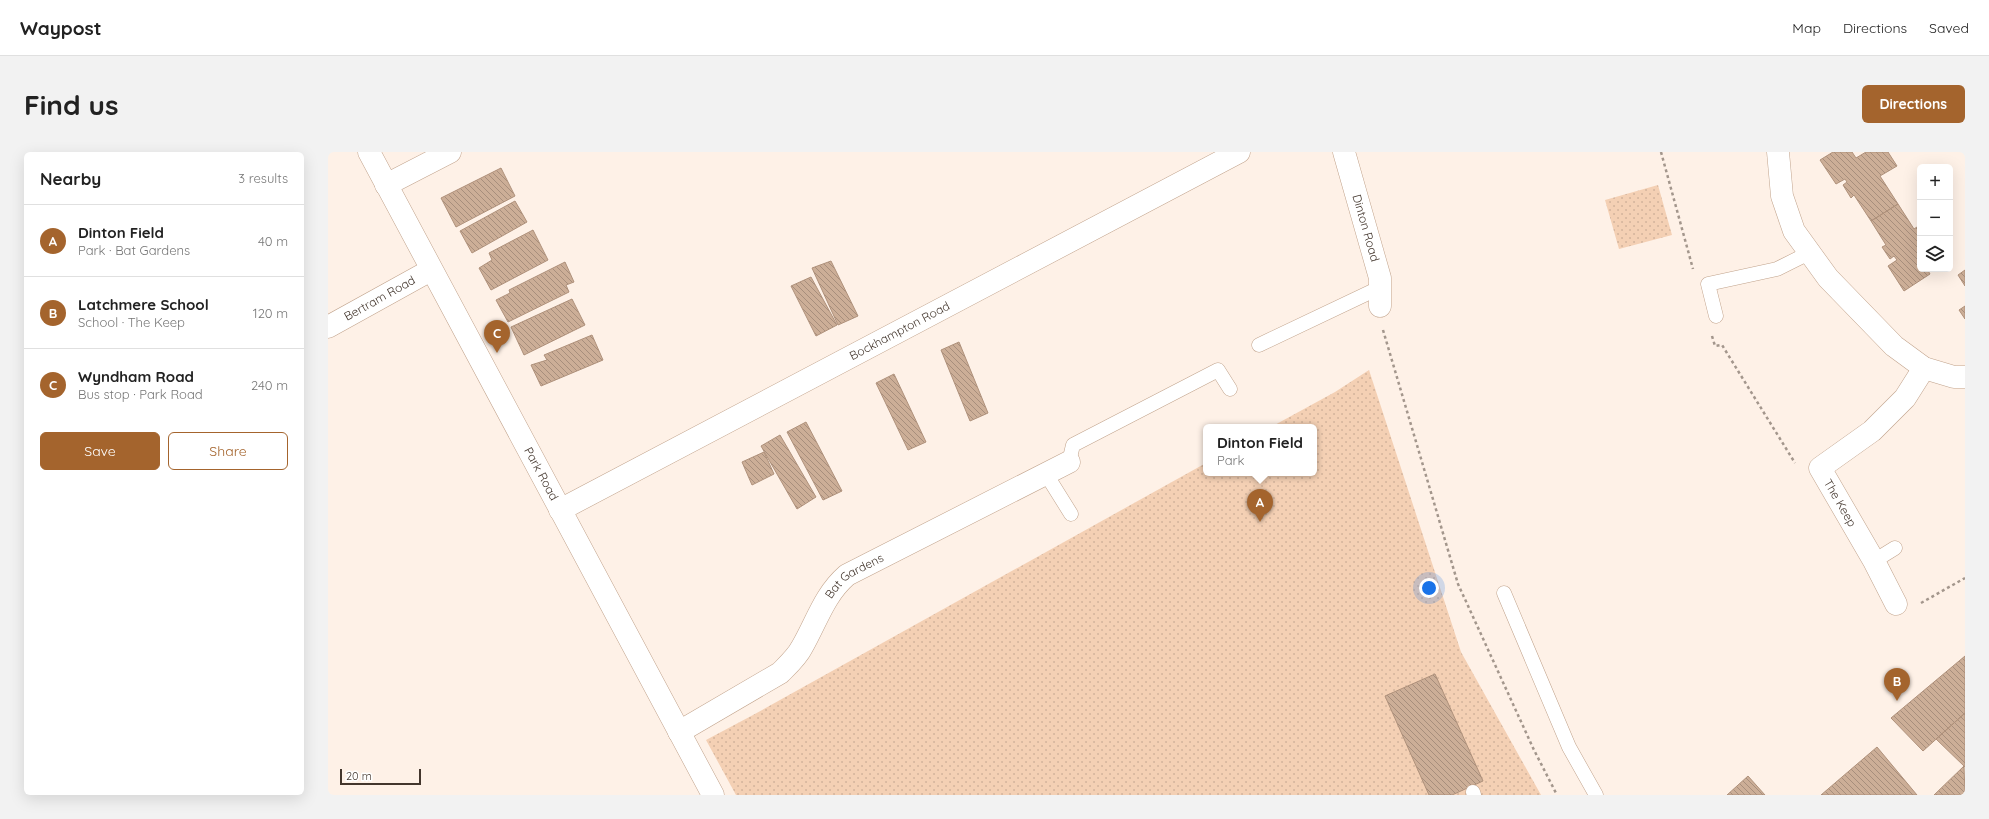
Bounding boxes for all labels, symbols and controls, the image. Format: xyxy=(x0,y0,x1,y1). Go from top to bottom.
text: Waypost xyxy=(20,16,102,40)
text: Map xyxy=(1792,19,1821,37)
text: Directions xyxy=(1843,19,1907,37)
text: Saved xyxy=(1929,19,1969,37)
button: Directions xyxy=(1862,85,1965,123)
text: Find us xyxy=(24,87,118,122)
map controls xyxy=(1917,164,1953,272)
button: + xyxy=(1917,164,1953,200)
text: Nearby xyxy=(40,168,101,189)
text: 3 results xyxy=(238,170,288,186)
street label: Dinton Road xyxy=(1349,192,1383,263)
button: − xyxy=(1917,200,1953,236)
text: Dinton Field xyxy=(78,223,164,242)
text: A xyxy=(49,233,57,249)
text: 40 m xyxy=(258,233,288,249)
button: layers xyxy=(1917,236,1953,272)
text: Park · Bat Gardens xyxy=(78,242,190,258)
street label: Bertram Road xyxy=(341,272,418,324)
text: Latchmere School xyxy=(78,295,209,314)
street label: Bockhampton Road xyxy=(847,298,952,363)
text: B xyxy=(49,305,57,321)
text: 120 m xyxy=(253,305,288,321)
text: School · The Keep xyxy=(78,314,185,330)
pin: C xyxy=(484,320,510,353)
text: Wyndham Road xyxy=(78,367,194,386)
text: C xyxy=(49,377,57,393)
text: 240 m xyxy=(251,377,288,393)
text: Bus stop · Park Road xyxy=(78,386,203,402)
popup xyxy=(1203,424,1317,476)
button: Save xyxy=(40,432,160,470)
button: Share xyxy=(168,432,288,470)
text: Dinton Field xyxy=(1217,433,1303,452)
street label: Park Road xyxy=(521,444,562,503)
text: Park xyxy=(1217,452,1245,468)
street label: The Keep xyxy=(1821,476,1860,529)
pin: A xyxy=(1247,489,1273,522)
street label: Bat Gardens xyxy=(821,550,886,601)
your location xyxy=(1419,578,1439,598)
pin: B xyxy=(1884,668,1910,701)
scale bar xyxy=(340,767,421,786)
text: 20 m xyxy=(346,769,372,783)

